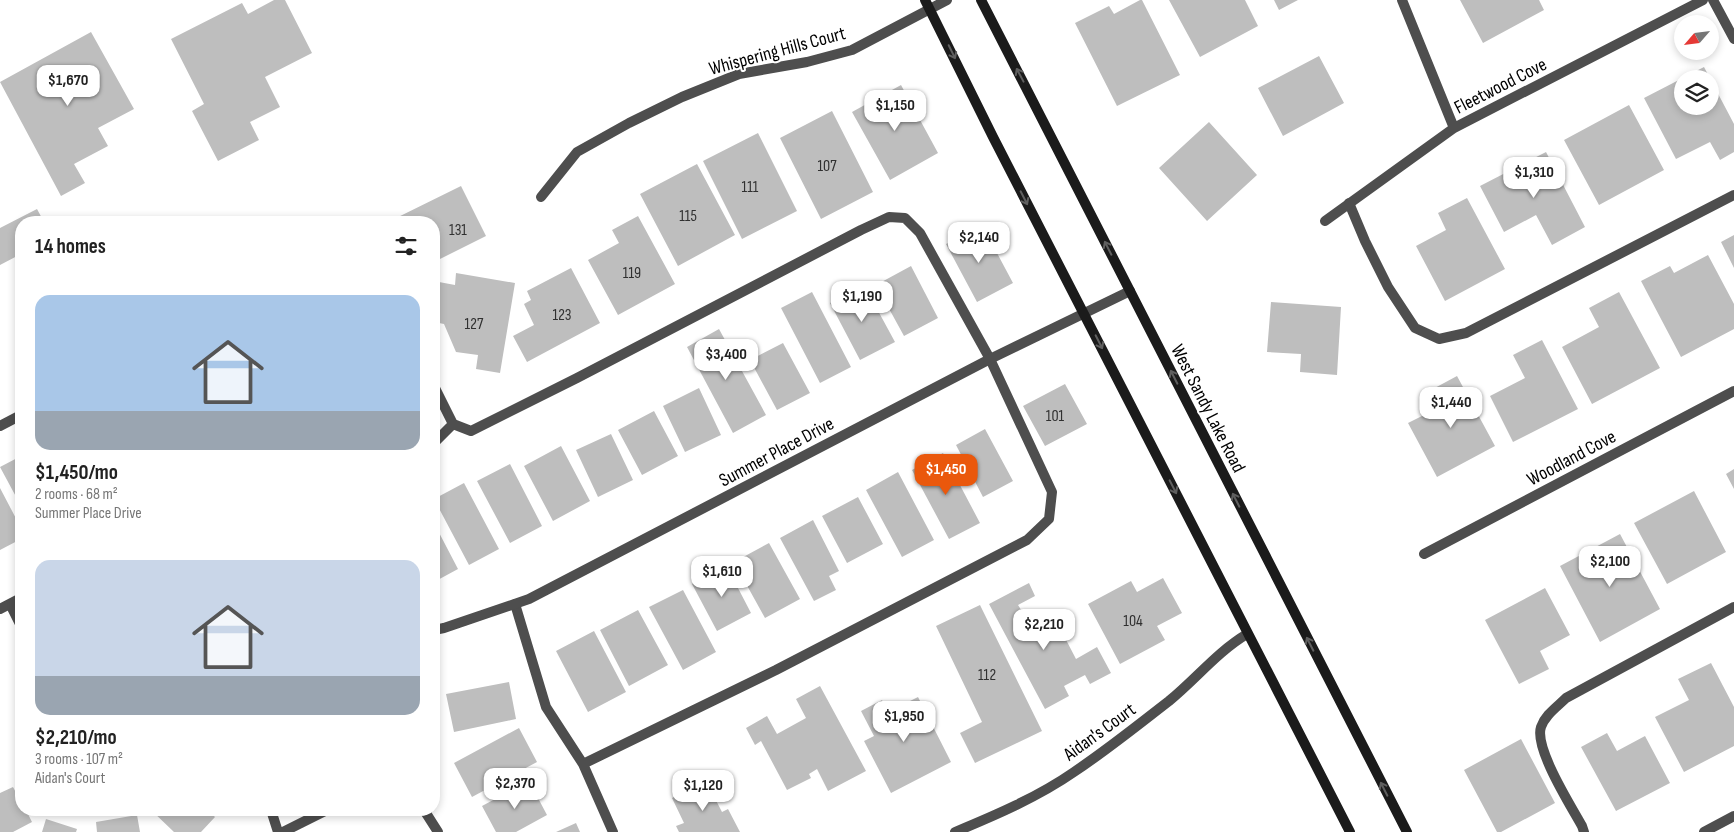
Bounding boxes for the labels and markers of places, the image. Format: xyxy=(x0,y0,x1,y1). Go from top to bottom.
pin: $1,670 xyxy=(27,64,109,107)
pin: $1,150 xyxy=(854,90,936,132)
pin: $1,310 xyxy=(1493,156,1575,199)
pin: $2,140 xyxy=(938,222,1020,264)
pin: $1,190 xyxy=(821,280,903,323)
pin: $3,400 xyxy=(685,338,767,381)
pin: $1,440 xyxy=(1410,386,1492,429)
pin: $1,450 xyxy=(905,454,987,496)
pin: $2,100 xyxy=(1569,546,1651,588)
pin: $1,610 xyxy=(681,556,763,598)
pin: $2,210 xyxy=(1003,608,1085,651)
pin: $1,950 xyxy=(863,700,945,743)
pin: $2,370 xyxy=(474,768,556,810)
pin: $1,120 xyxy=(662,770,744,812)

